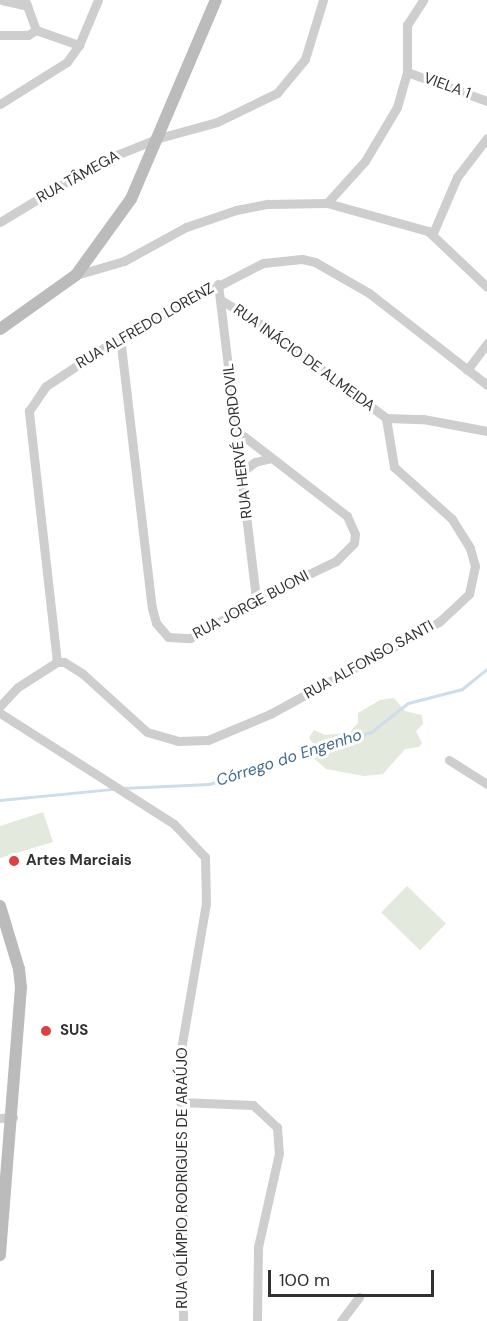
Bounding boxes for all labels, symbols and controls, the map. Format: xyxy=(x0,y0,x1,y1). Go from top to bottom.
street label: VIELA 1 xyxy=(421,69,473,103)
street label: RUA TÂMEGA xyxy=(33,147,123,207)
street label: RUA ALFREDO LORENZ xyxy=(73,279,217,373)
street label: RUA INÁCIO DE ALMEIDA xyxy=(230,301,378,415)
street label: RUA HERVÉ CORDOVIL xyxy=(220,362,256,520)
street label: RUA JORGE BUONI xyxy=(190,567,312,643)
street label: RUA ALFONSO SANTI xyxy=(301,617,437,703)
water label: Córrego do Engenho xyxy=(214,725,364,791)
place label: Artes Marciais xyxy=(26,852,132,870)
marker: Artes Marciais xyxy=(7,854,21,868)
marker: SUS xyxy=(37,1022,55,1040)
place label: SUS xyxy=(60,1022,88,1040)
street label: RUA OLÍMPIO RODRIGUES DE ARAÚJO xyxy=(174,1047,192,1309)
scale bar xyxy=(271,1258,438,1296)
text: 100 m xyxy=(279,1268,330,1292)

